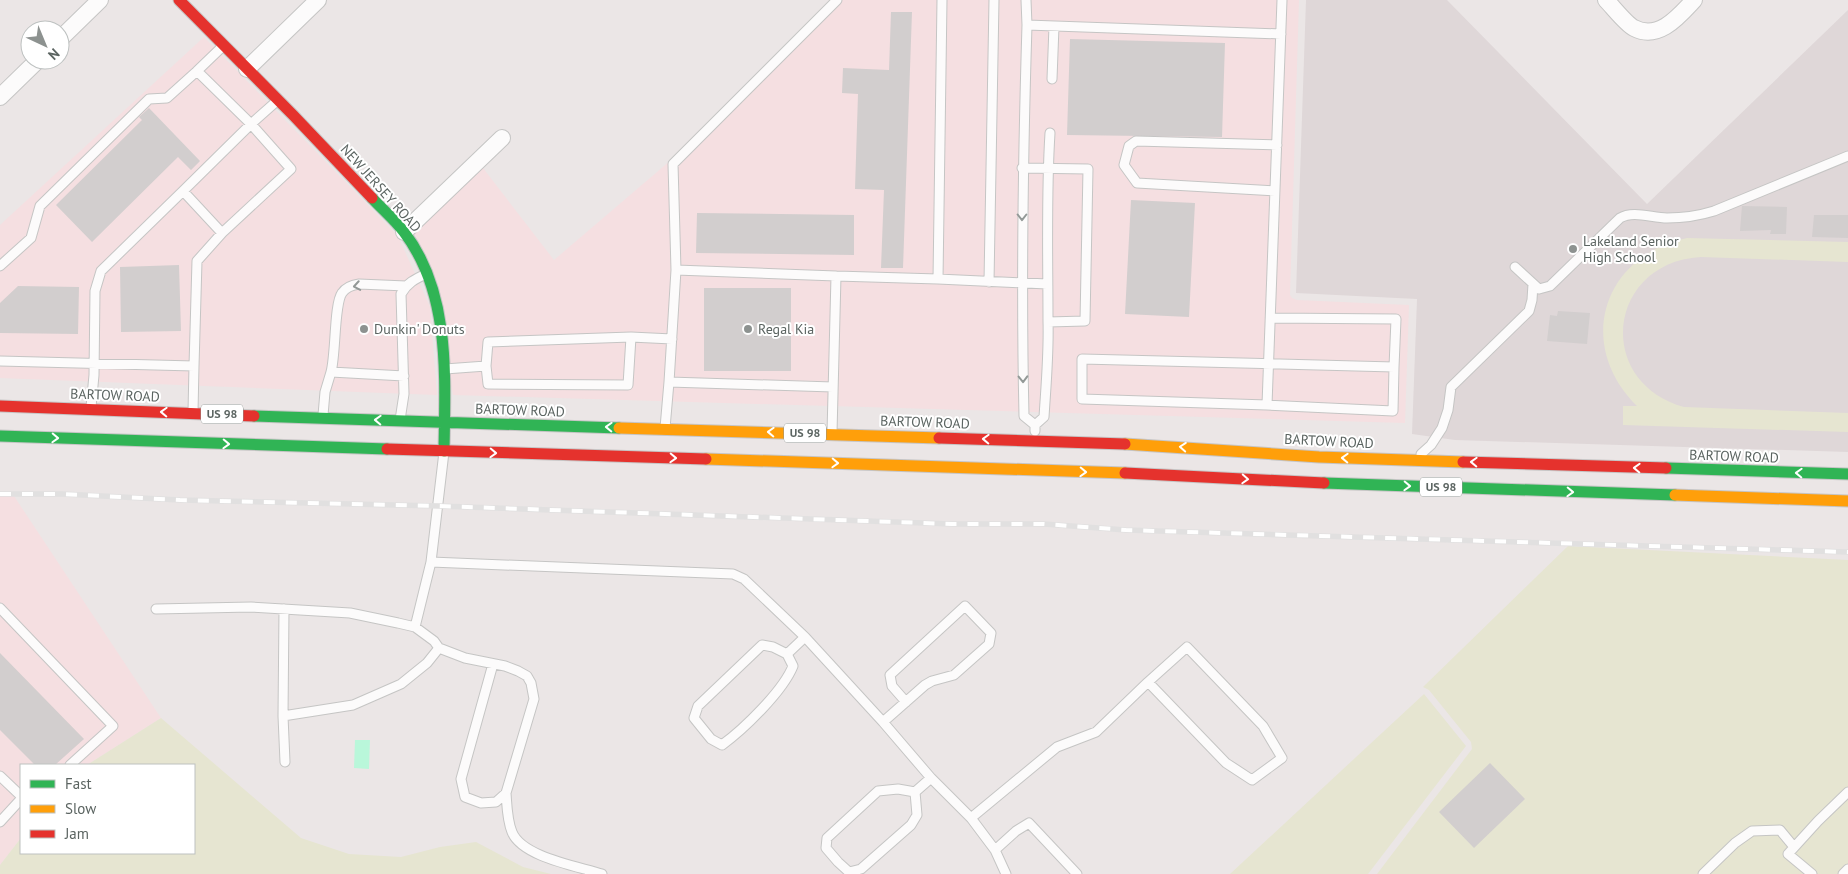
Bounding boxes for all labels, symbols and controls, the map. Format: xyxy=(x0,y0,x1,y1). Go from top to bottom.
north arrow xyxy=(20,20,70,70)
text: N xyxy=(44,45,64,64)
street label: NEW JERSEY ROAD xyxy=(337,140,425,236)
one-way arrow xyxy=(1017,214,1027,221)
place label: Lakeland Senior High School xyxy=(1583,232,1679,266)
marker: Lakeland Senior High School xyxy=(1567,243,1579,255)
one-way arrow xyxy=(353,280,362,290)
place label: Dunkin' Donuts xyxy=(374,320,465,338)
place label: Regal Kia xyxy=(758,320,814,338)
marker: Dunkin' Donuts xyxy=(358,323,370,335)
marker: Regal Kia xyxy=(742,323,754,335)
one-way arrow xyxy=(1018,376,1028,384)
street label: BARTOW ROAD xyxy=(70,384,160,406)
street label: BARTOW ROAD xyxy=(475,399,565,421)
road number: US 98 xyxy=(201,404,243,424)
one-way arrow xyxy=(159,407,167,417)
street label: BARTOW ROAD xyxy=(880,411,970,433)
one-way arrow xyxy=(374,415,382,426)
one-way arrow xyxy=(604,422,612,432)
road number: US 98 xyxy=(784,423,826,442)
one-way arrow xyxy=(767,427,775,438)
street label: BARTOW ROAD xyxy=(1284,430,1374,452)
one-way arrow xyxy=(52,433,59,443)
one-way arrow xyxy=(982,434,990,444)
one-way arrow xyxy=(222,439,230,449)
one-way arrow xyxy=(1178,442,1186,453)
street label: BARTOW ROAD xyxy=(1689,445,1779,467)
one-way arrow xyxy=(489,447,497,458)
one-way arrow xyxy=(1340,452,1348,463)
one-way arrow xyxy=(669,453,677,464)
one-way arrow xyxy=(1470,457,1478,467)
one-way arrow xyxy=(832,458,840,469)
one-way arrow xyxy=(1633,462,1641,473)
one-way arrow xyxy=(1079,466,1087,477)
one-way arrow xyxy=(1795,468,1803,478)
one-way arrow xyxy=(1241,473,1249,484)
road number: US 98 xyxy=(1420,478,1462,497)
one-way arrow xyxy=(1404,481,1412,492)
one-way arrow xyxy=(1566,487,1574,497)
legend xyxy=(20,764,195,854)
text: Fast xyxy=(65,774,92,793)
text: Slow xyxy=(65,799,96,818)
text: Jam xyxy=(64,824,89,843)

